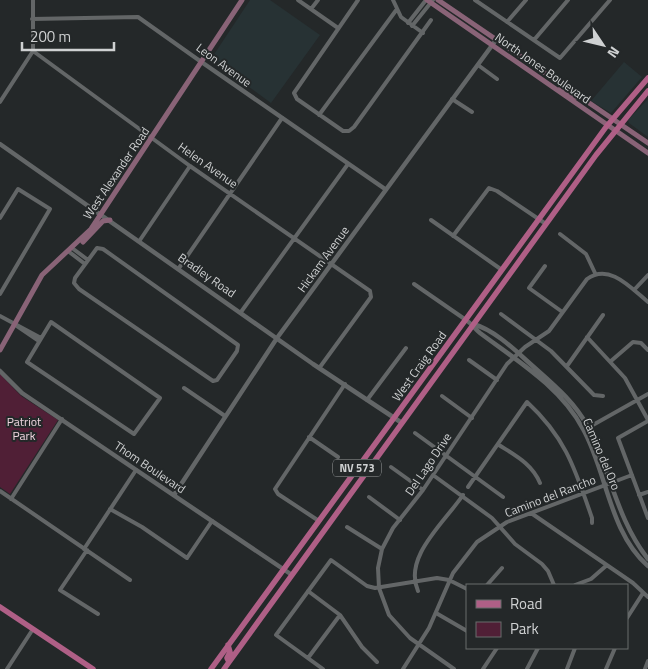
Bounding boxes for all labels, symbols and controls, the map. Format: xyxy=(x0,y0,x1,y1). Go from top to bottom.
scale bar xyxy=(22,20,115,52)
north arrow xyxy=(578,20,628,70)
text: 200 m xyxy=(30,25,71,48)
street label: North Jones Boulevard xyxy=(491,28,595,108)
street label: Leon Avenue xyxy=(192,38,256,92)
text: N xyxy=(603,43,625,63)
street label: West Alexander Road xyxy=(78,123,154,223)
street label: Helen Avenue xyxy=(174,137,242,193)
street label: Hickam Avenue xyxy=(292,222,354,296)
street label: Bradley Road xyxy=(174,248,240,302)
street label: West Craig Road xyxy=(387,327,451,405)
park label: Patriot Park xyxy=(7,412,42,445)
street label: Camino del Oro xyxy=(578,415,626,493)
street label: Del Lago Drive xyxy=(400,429,456,499)
street label: Thom Boulevard xyxy=(110,436,190,498)
road number: NV 573 xyxy=(333,459,381,476)
street label: Camino del Rancho xyxy=(502,470,598,522)
legend xyxy=(466,584,628,649)
text: Road xyxy=(510,592,542,615)
text: Park xyxy=(510,617,539,640)

